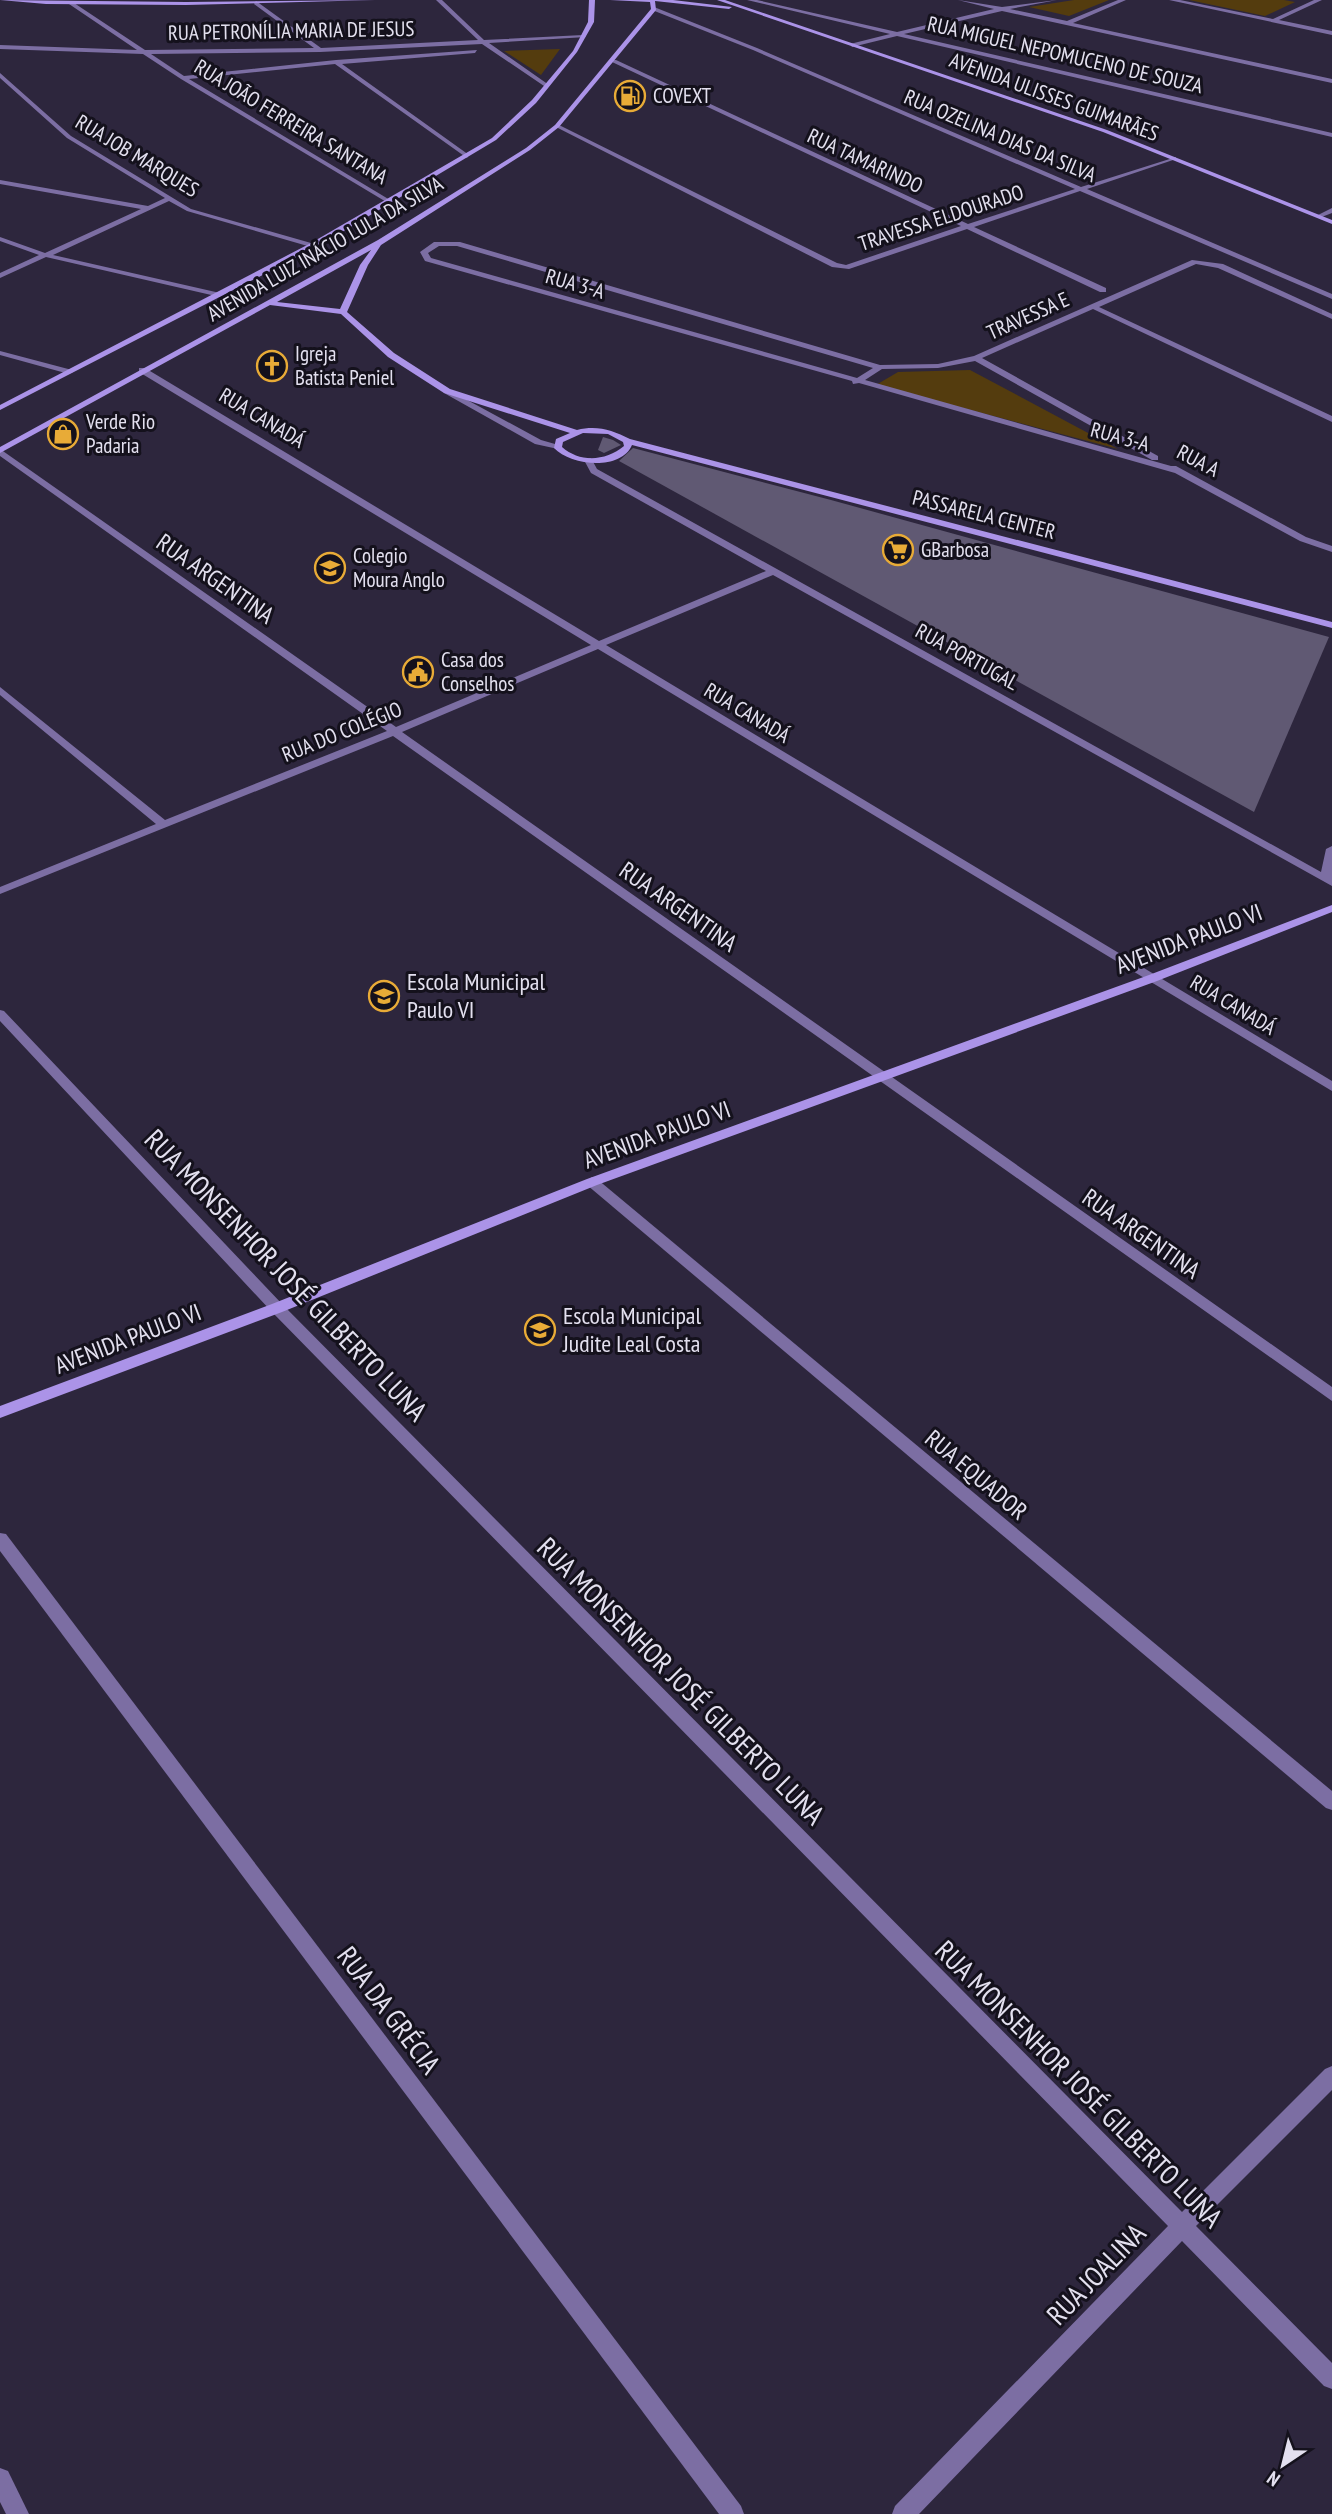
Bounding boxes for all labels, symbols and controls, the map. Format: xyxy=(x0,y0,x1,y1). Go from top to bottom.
street label: RUA MIGUEL NEPOMUCENO DE SOUZA xyxy=(925,10,1205,99)
street label: RUA PETRONÍLIA MARIA DE JESUS xyxy=(168,15,414,46)
street label: AVENIDA ULISSES GUIMARÃES xyxy=(946,46,1162,147)
street label: RUA JOÃO FERREIRA SANTANA xyxy=(190,53,393,190)
fuel station icon: COVEXT xyxy=(613,79,647,113)
place label: COVEXT xyxy=(653,82,712,109)
street label: RUA OZELINA DIAS DA SILVA xyxy=(900,83,1100,188)
street label: RUA JOB MARQUES xyxy=(71,108,204,203)
street label: RUA TAMARINDO xyxy=(803,122,927,199)
street label: AVENIDA LUIZ INÁCIO LULA DA SILVA xyxy=(202,170,448,327)
street label: TRAVESSA ELDOURADO xyxy=(855,178,1027,257)
street label: RUA 3-A xyxy=(543,262,608,305)
street label: TRAVESSA E xyxy=(982,285,1073,346)
place label: Igreja Batista Peniel xyxy=(295,340,394,391)
church icon: Igreja Batista Peniel xyxy=(255,349,289,383)
street label: RUA CANADÁ xyxy=(214,381,310,454)
place label: Verde Rio Padaria xyxy=(85,408,155,459)
street label: RUA 3-A xyxy=(1088,416,1153,457)
shop icon: Verde Rio Padaria xyxy=(46,417,80,451)
street label: RUA A xyxy=(1172,438,1224,483)
street label: PASSARELA CENTER xyxy=(910,484,1058,545)
street label: RUA ARGENTINA xyxy=(150,527,281,631)
supermarket icon: GBarbosa xyxy=(881,533,915,567)
place label: GBarbosa xyxy=(921,536,989,563)
place label: Colegio Moura Anglo xyxy=(353,542,445,593)
school or university icon: Colegio Moura Anglo xyxy=(313,551,347,585)
street label: RUA PORTUGAL xyxy=(911,617,1024,696)
place label: Casa dos Conselhos xyxy=(441,646,514,697)
public building icon: Casa dos Conselhos xyxy=(401,655,435,689)
street label: RUA CANADÁ xyxy=(699,676,795,749)
street label: RUA DO COLÉGIO xyxy=(278,695,406,768)
street label: RUA ARGENTINA xyxy=(613,855,744,959)
street label: AVENIDA PAULO VI xyxy=(1111,896,1266,981)
place label: Escola Municipal Paulo VI xyxy=(407,966,545,1025)
street label: RUA CANADÁ xyxy=(1185,968,1281,1041)
school or university icon: Escola Municipal Paulo VI xyxy=(367,979,401,1013)
street label: AVENIDA PAULO VI xyxy=(579,1094,735,1176)
street label: RUA MONSENHOR JOSÉ GILBERTO LUNA xyxy=(137,1121,436,1429)
street label: RUA ARGENTINA xyxy=(1076,1182,1207,1286)
street label: AVENIDA PAULO VI xyxy=(50,1296,205,1381)
place label: Escola Municipal Judite Leal Costa xyxy=(562,1300,701,1359)
school or university icon: Escola Municipal Judite Leal Costa xyxy=(523,1313,557,1347)
street label: RUA EQUADOR xyxy=(919,1423,1034,1526)
street label: RUA MONSENHOR JOSÉ GILBERTO LUNA xyxy=(530,1529,834,1833)
street label: RUA MONSENHOR JOSÉ GILBERTO LUNA xyxy=(928,1932,1232,2236)
street label: RUA DA GRÉCIA xyxy=(329,1938,450,2082)
street label: RUA JOALINA xyxy=(1038,2214,1154,2332)
north arrow xyxy=(1248,2430,1318,2500)
text: N xyxy=(1262,2466,1284,2492)

